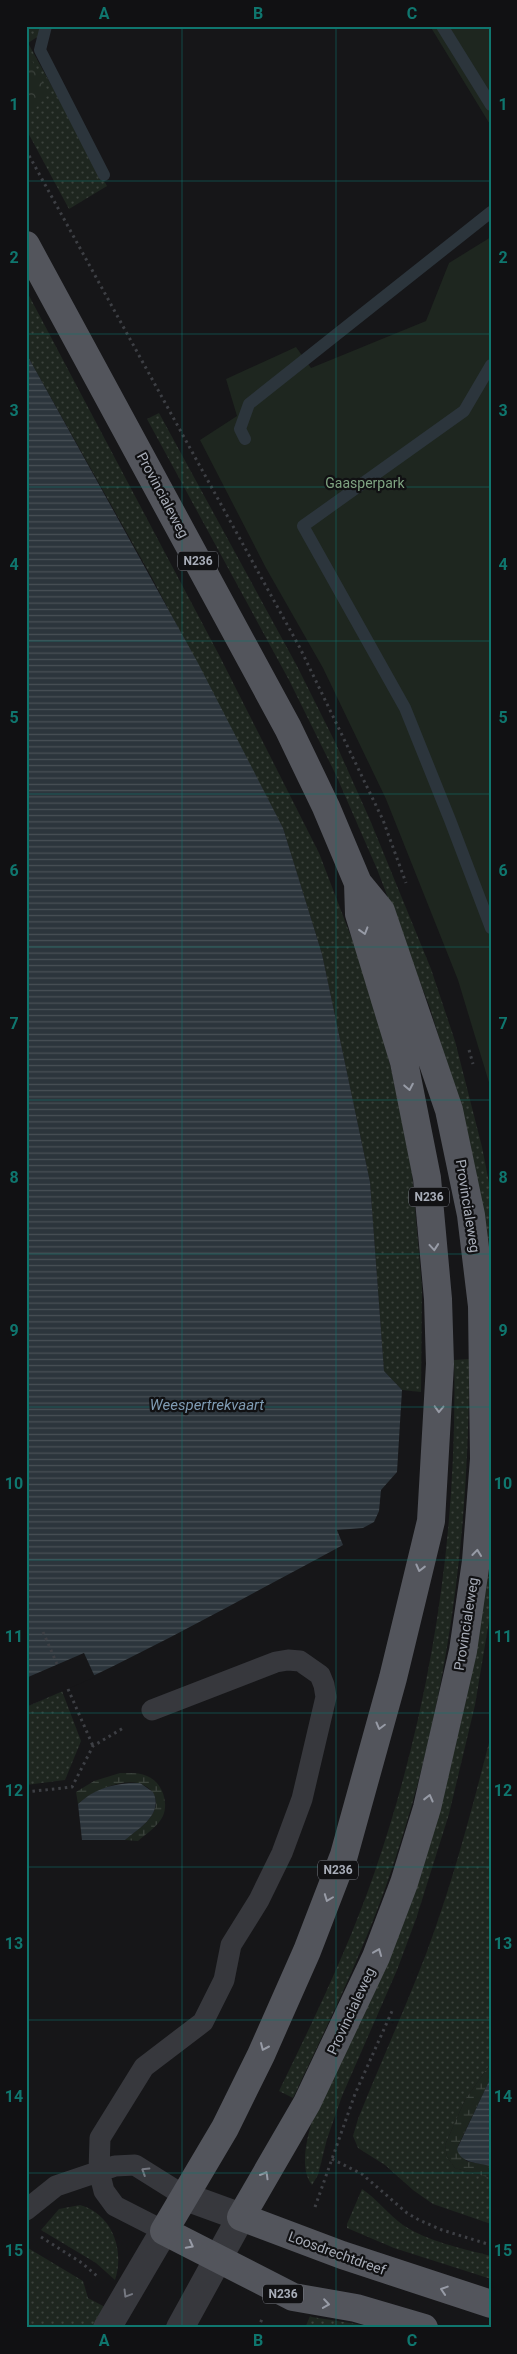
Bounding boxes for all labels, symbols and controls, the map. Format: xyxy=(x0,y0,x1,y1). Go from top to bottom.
text: A xyxy=(99,4,110,23)
text: B xyxy=(253,4,263,23)
text: C xyxy=(407,4,417,23)
text: 1 xyxy=(9,95,19,114)
text: 1 xyxy=(498,95,508,114)
text: 2 xyxy=(9,248,19,267)
text: 2 xyxy=(498,248,508,267)
text: 3 xyxy=(9,401,19,420)
text: 3 xyxy=(498,401,508,420)
street label: Provincialeweg xyxy=(134,450,192,540)
park label: Gaasperpark xyxy=(325,475,406,491)
road number: N236 xyxy=(178,552,218,570)
text: 4 xyxy=(9,555,19,574)
text: 4 xyxy=(498,555,508,574)
text: 5 xyxy=(9,708,19,727)
text: 5 xyxy=(498,708,508,727)
text: 6 xyxy=(9,861,19,880)
text: 6 xyxy=(498,861,508,880)
one-way arrow xyxy=(359,926,369,934)
text: 7 xyxy=(9,1014,19,1033)
text: 7 xyxy=(498,1014,508,1033)
one-way arrow xyxy=(404,1082,414,1091)
street label: Provincialeweg xyxy=(453,1158,483,1254)
text: 8 xyxy=(9,1168,19,1187)
text: 8 xyxy=(498,1168,508,1187)
road number: N236 xyxy=(409,1188,449,1206)
one-way arrow xyxy=(428,1243,439,1251)
text: 9 xyxy=(9,1321,19,1340)
text: 9 xyxy=(498,1321,508,1340)
water label: Weespertrekvaart xyxy=(150,1396,264,1414)
one-way arrow xyxy=(434,1406,444,1413)
text: 10 xyxy=(5,1474,23,1493)
text: 10 xyxy=(494,1474,512,1493)
one-way arrow xyxy=(471,1549,482,1557)
one-way arrow xyxy=(415,1564,426,1573)
street label: Provincialeweg xyxy=(451,1576,481,1672)
text: 11 xyxy=(5,1627,23,1646)
text: 11 xyxy=(494,1627,512,1646)
one-way arrow xyxy=(376,1721,386,1729)
text: 12 xyxy=(5,1781,23,1800)
text: 12 xyxy=(494,1781,512,1800)
one-way arrow xyxy=(423,1794,434,1803)
road number: N236 xyxy=(318,1860,358,1880)
one-way arrow xyxy=(324,1893,334,1901)
text: 13 xyxy=(5,1934,23,1953)
text: 13 xyxy=(494,1934,512,1953)
one-way arrow xyxy=(371,1948,382,1957)
street label: Provincialeweg xyxy=(324,1965,378,2057)
one-way arrow xyxy=(260,2042,271,2051)
text: 14 xyxy=(5,2087,23,2106)
text: 14 xyxy=(494,2087,512,2106)
one-way arrow xyxy=(141,2168,150,2178)
one-way arrow xyxy=(259,2172,269,2181)
street label: Loosdrechtdreef xyxy=(286,2228,388,2278)
one-way arrow xyxy=(185,2239,194,2249)
text: 15 xyxy=(5,2241,23,2260)
text: 15 xyxy=(494,2241,512,2260)
road number: N236 xyxy=(263,2284,303,2304)
one-way arrow xyxy=(440,2286,449,2296)
one-way arrow xyxy=(123,2289,133,2298)
one-way arrow xyxy=(322,2298,330,2309)
text: A xyxy=(99,2331,110,2350)
text: B xyxy=(253,2331,263,2350)
text: C xyxy=(407,2331,417,2350)

